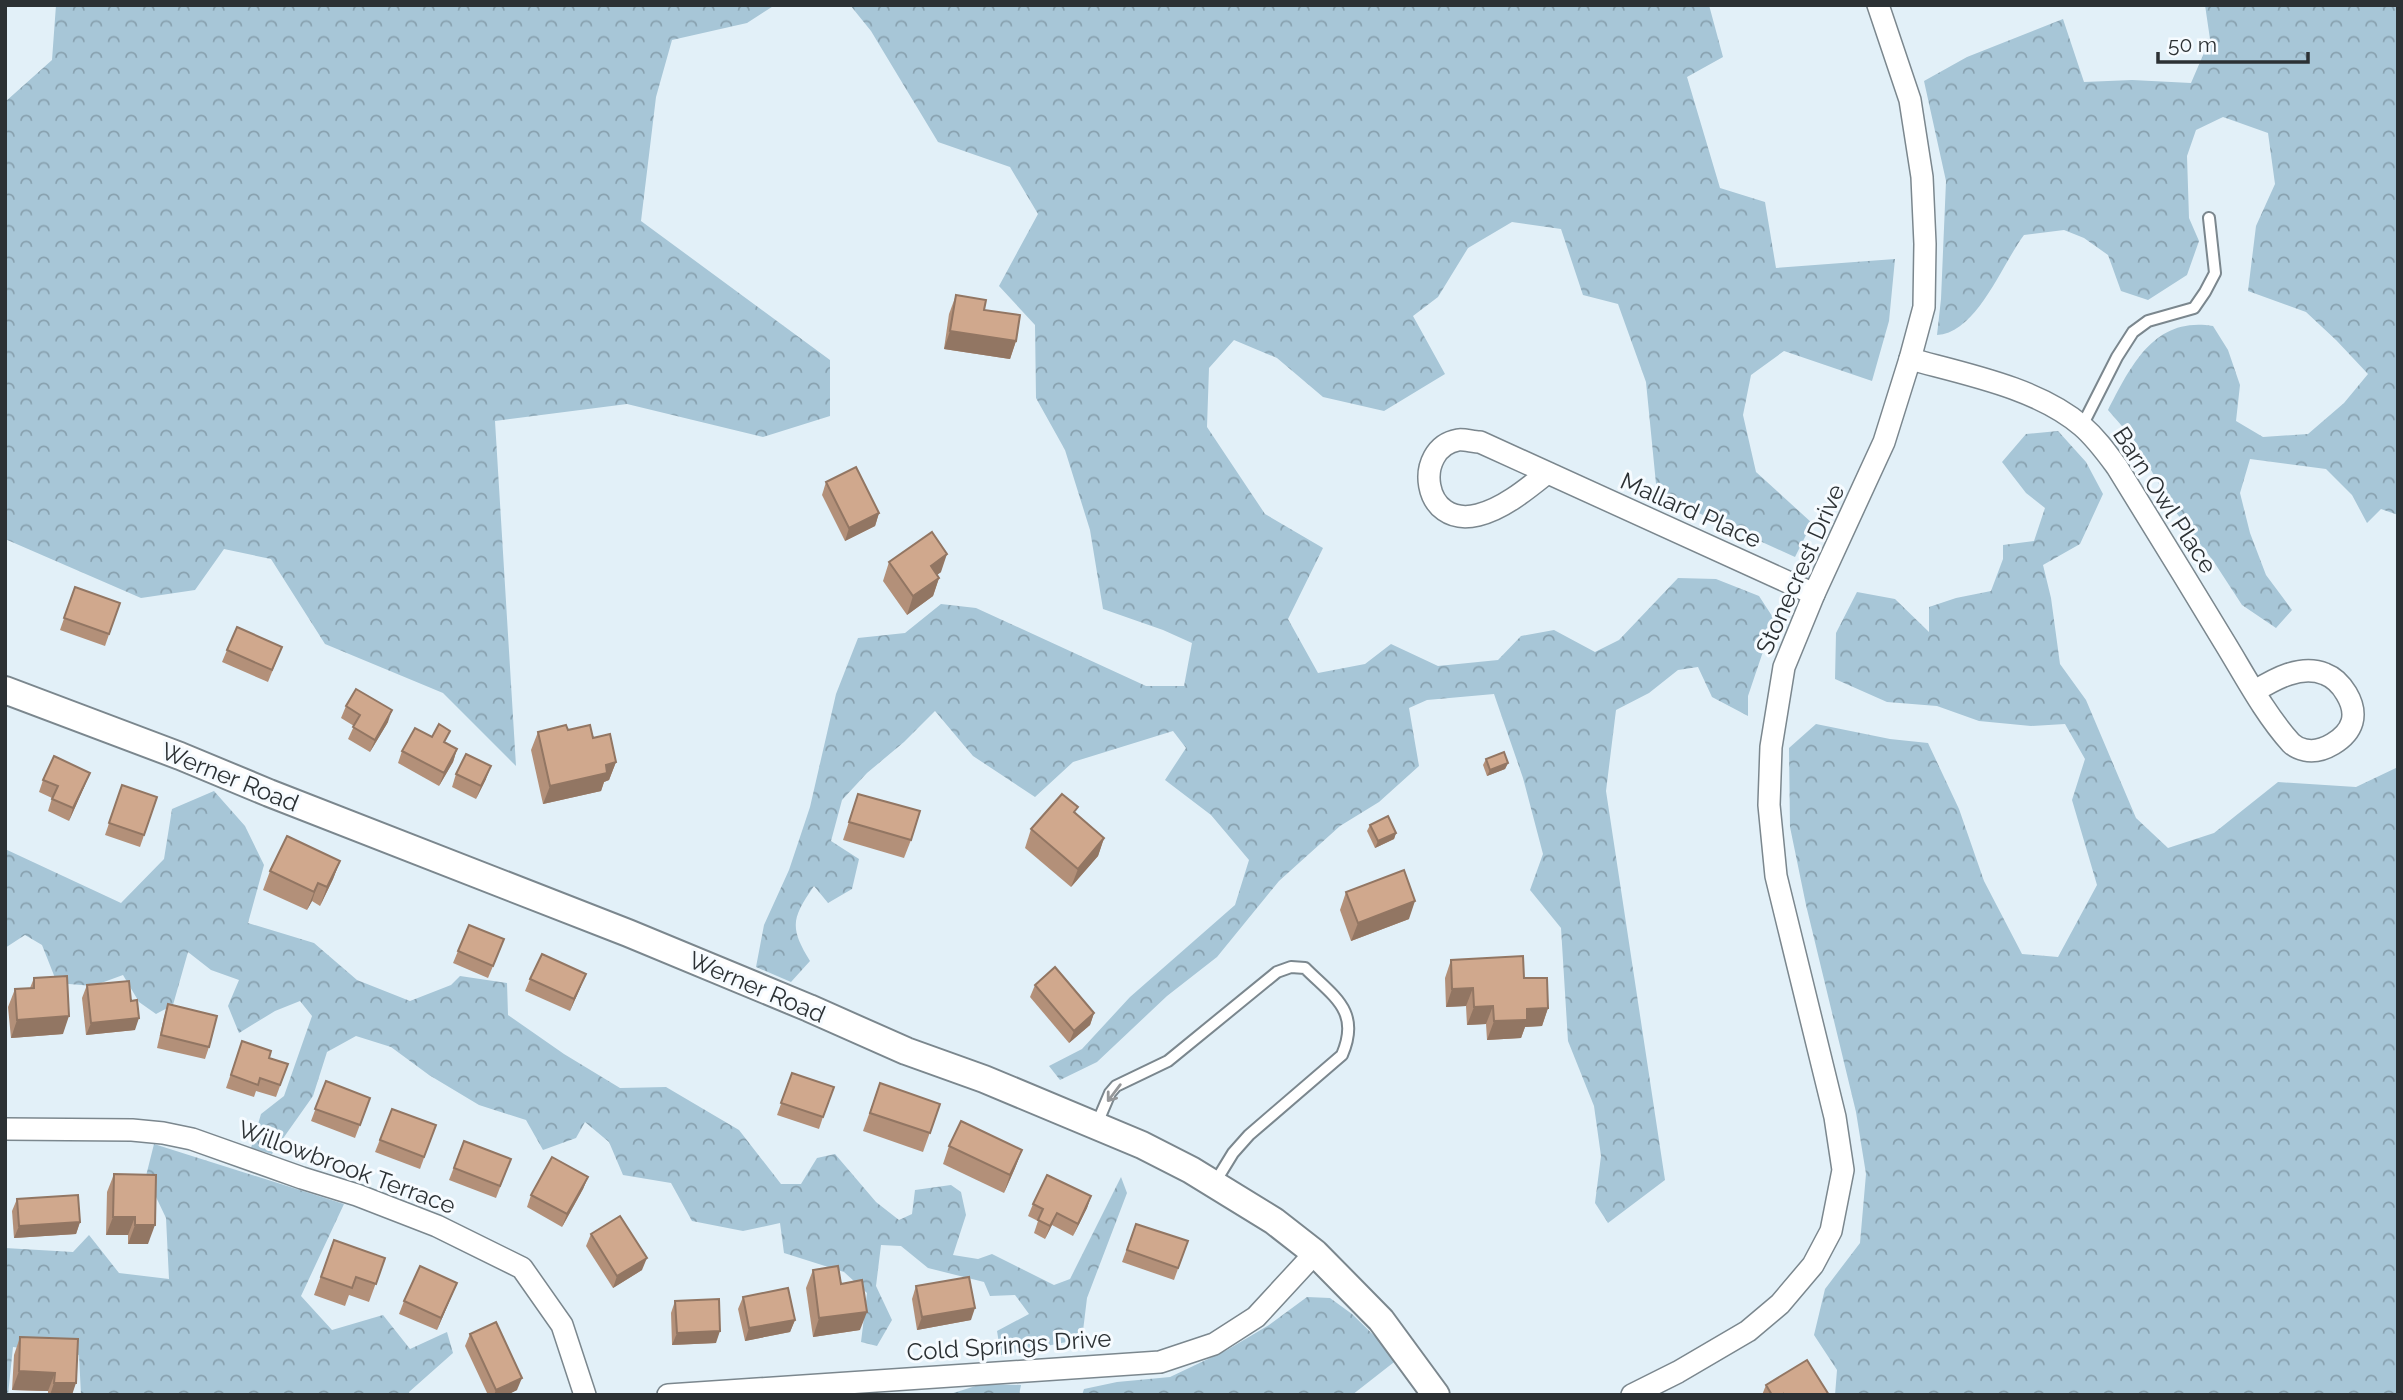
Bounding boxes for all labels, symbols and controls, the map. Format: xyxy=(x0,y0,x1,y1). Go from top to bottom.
scale bar xyxy=(2158,21,2308,65)
text: 50 m xyxy=(2168,32,2217,57)
street label: Barn Owl Place xyxy=(2107,421,2223,579)
street label: Mallard Place xyxy=(1616,466,1766,554)
street label: Stonecrest Drive xyxy=(1750,480,1850,658)
street label: Werner Road xyxy=(157,736,303,818)
street label: Werner Road xyxy=(684,945,830,1029)
one-way arrow xyxy=(1106,1083,1121,1101)
street label: Willowbrook Terrace xyxy=(234,1114,460,1220)
street label: Cold Springs Drive xyxy=(906,1323,1112,1367)

